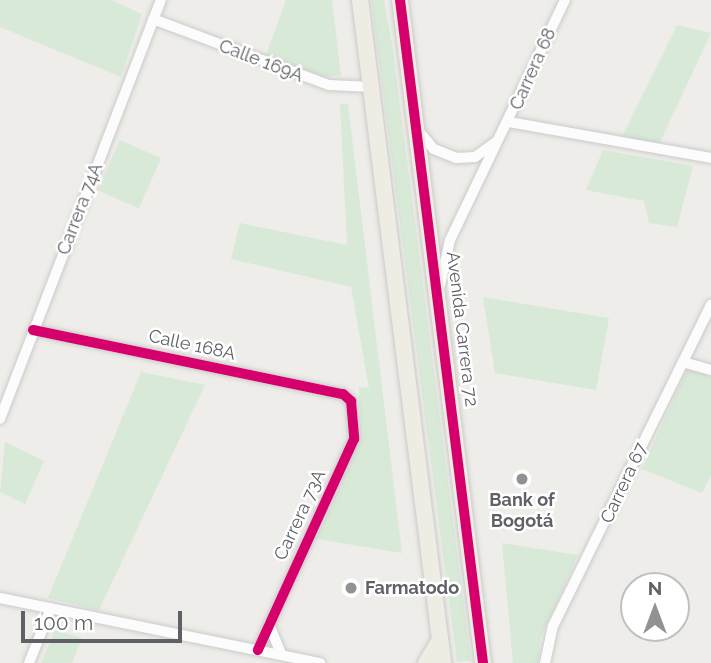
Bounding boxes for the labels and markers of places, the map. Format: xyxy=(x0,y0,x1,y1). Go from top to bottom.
marker: Bank of Bogotá xyxy=(514,471,530,487)
place label: Bank of Bogotá xyxy=(489,490,555,532)
place label: Farmatodo xyxy=(365,577,459,599)
marker: Farmatodo xyxy=(343,580,359,596)

